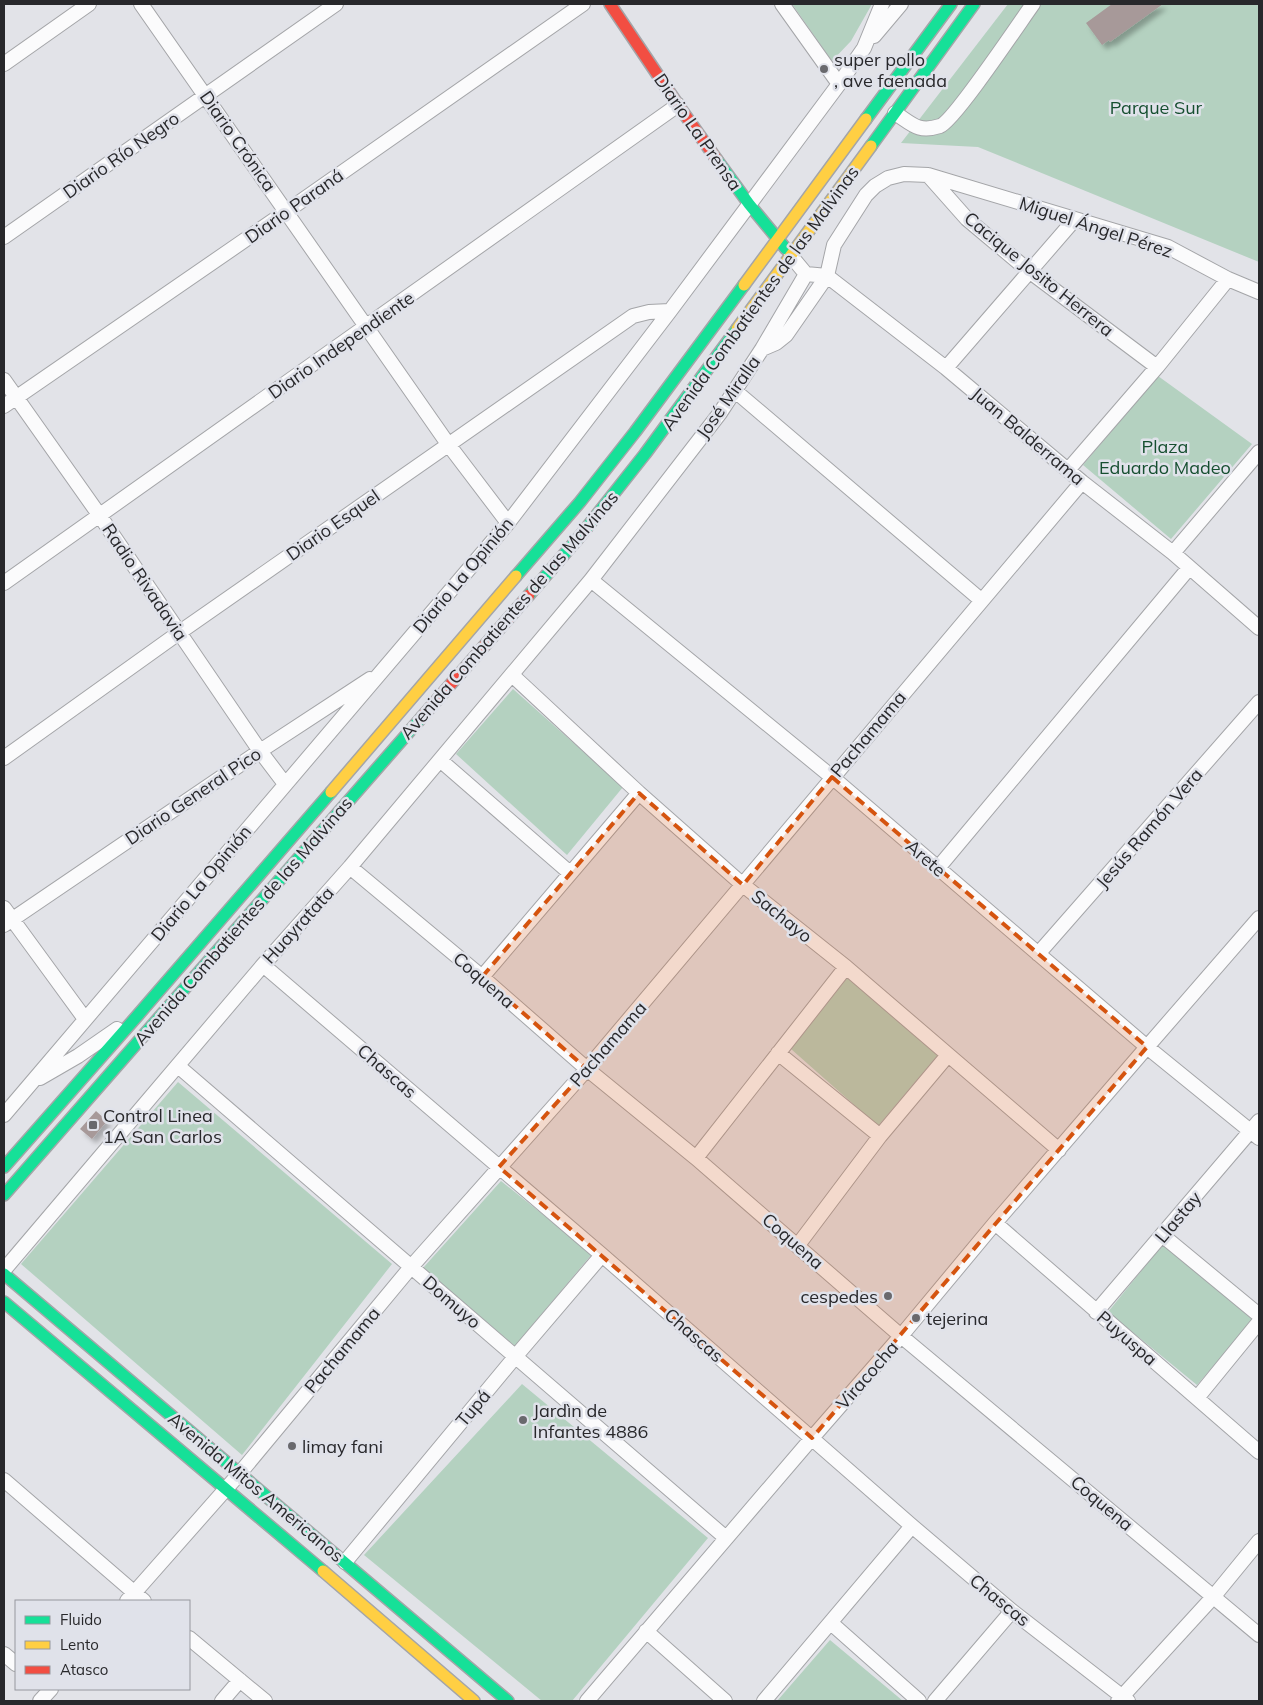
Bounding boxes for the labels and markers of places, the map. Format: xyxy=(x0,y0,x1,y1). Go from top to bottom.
place label: super pollo , ave faenada xyxy=(834,48,947,92)
marker: super pollo , ave faenada xyxy=(818,63,830,75)
place label: Control Linea 1A San Carlos xyxy=(103,1104,222,1148)
marker: Control Linea 1A San Carlos xyxy=(87,1119,99,1131)
place label: cespedes xyxy=(800,1285,878,1308)
marker: cespedes xyxy=(882,1290,894,1302)
place label: tejerina xyxy=(926,1307,988,1330)
marker: tejerina xyxy=(910,1312,922,1324)
place label: Jardìn de Infantes 4886 xyxy=(533,1399,648,1443)
marker: Jardìn de Infantes 4886 xyxy=(517,1414,529,1426)
place label: limay fani xyxy=(302,1435,383,1458)
marker: limay fani xyxy=(286,1440,298,1452)

